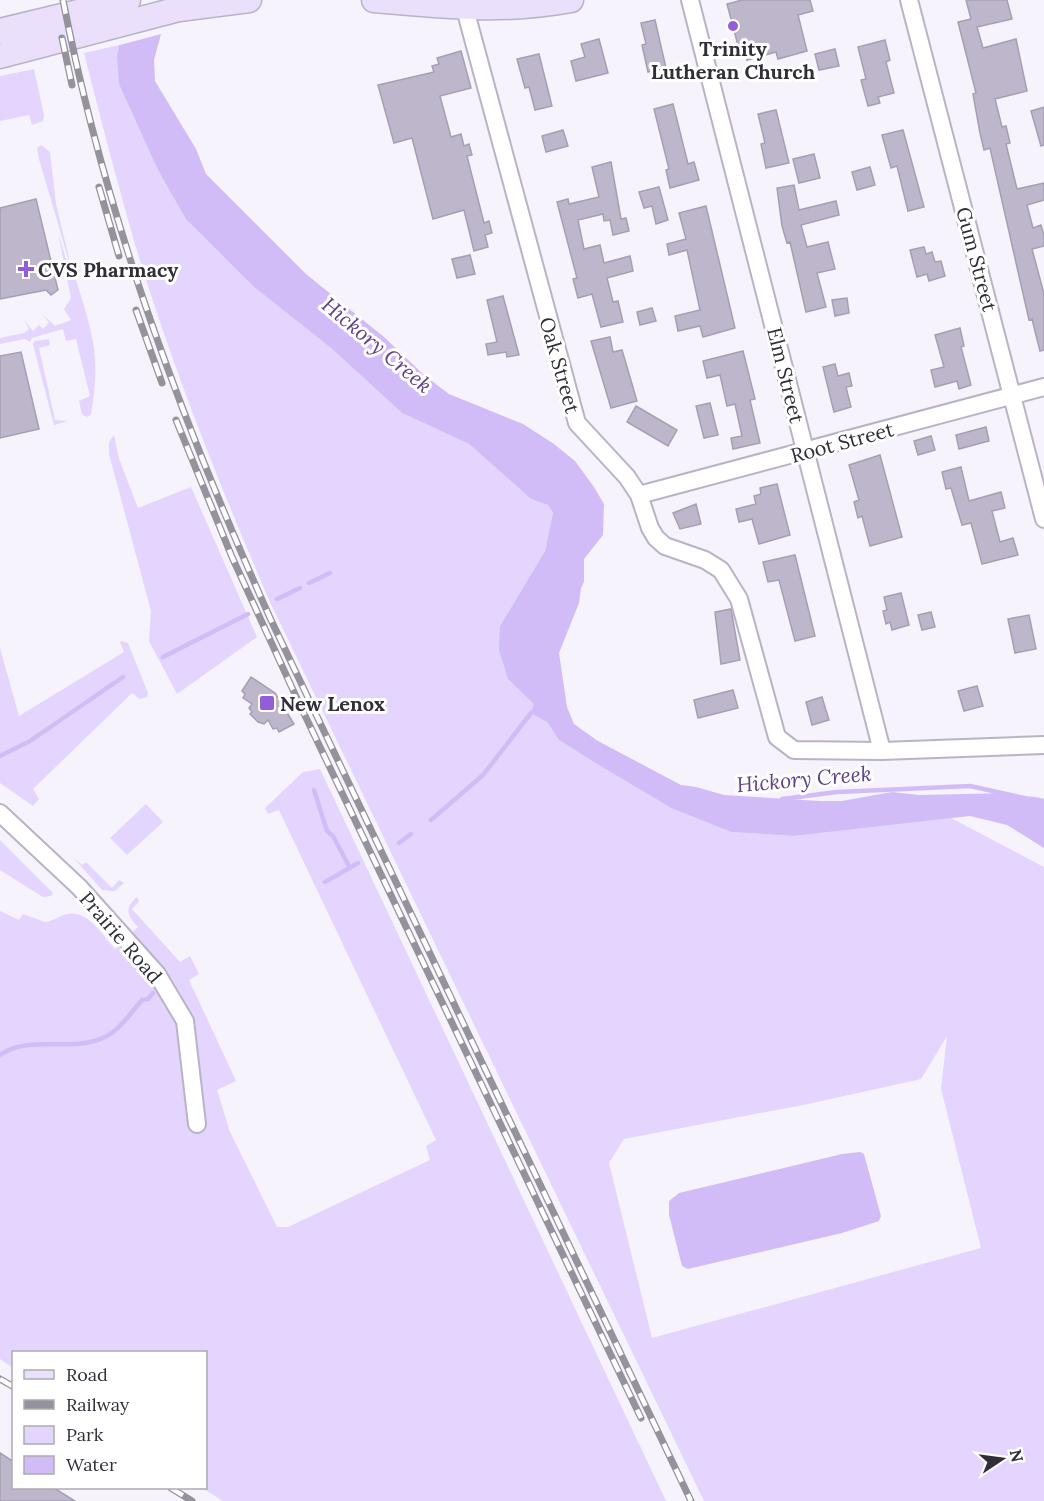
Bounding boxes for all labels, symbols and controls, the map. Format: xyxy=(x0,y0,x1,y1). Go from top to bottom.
marker: Trinity Lutheran Church xyxy=(726,19,740,33)
place label: Trinity Lutheran Church xyxy=(651,36,816,84)
street label: Gum Street xyxy=(951,204,1003,314)
place label: CVS Pharmacy xyxy=(38,257,178,282)
marker: CVS Pharmacy xyxy=(19,262,33,276)
water label: Hickory Creek xyxy=(316,291,438,399)
street label: Oak Street xyxy=(534,314,586,416)
street label: Elm Street xyxy=(762,325,810,426)
street label: Root Street xyxy=(788,416,896,468)
place label: New Lenox xyxy=(280,691,385,716)
marker: New Lenox xyxy=(258,694,276,712)
water label: Hickory Creek xyxy=(735,760,873,798)
street label: Prairie Road xyxy=(74,886,168,988)
legend xyxy=(12,1351,207,1489)
text: Road xyxy=(66,1363,108,1386)
text: Railway xyxy=(66,1393,130,1416)
text: Park xyxy=(66,1423,104,1446)
north arrow xyxy=(972,1429,1032,1489)
text: N xyxy=(1005,1447,1028,1464)
text: Water xyxy=(66,1453,117,1476)

